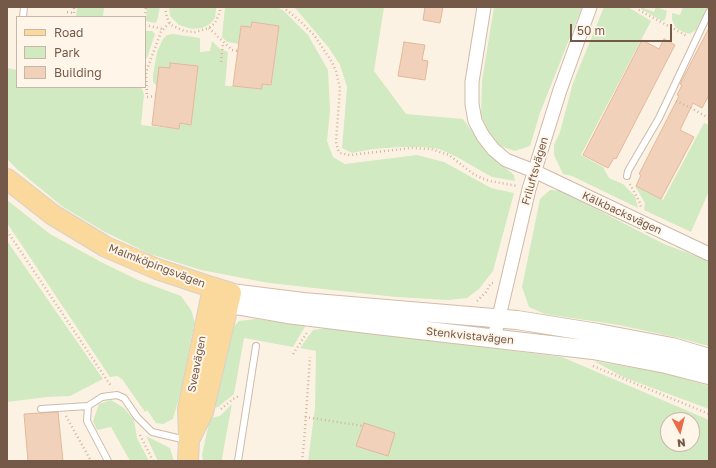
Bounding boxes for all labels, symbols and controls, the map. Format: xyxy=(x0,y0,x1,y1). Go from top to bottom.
legend xyxy=(16,16,146,88)
scale bar xyxy=(572,16,674,42)
text: 50 m xyxy=(577,23,605,38)
text: Road xyxy=(54,25,83,40)
text: Park xyxy=(54,45,80,60)
text: Building xyxy=(54,65,102,80)
street label: Friluftsvägen xyxy=(519,135,551,207)
street label: Kälkbacksvägen xyxy=(580,189,664,237)
street label: Malmköpingsvägen xyxy=(107,241,207,291)
street label: Stenkvistavägen xyxy=(426,325,514,347)
street label: Sveavägen xyxy=(185,335,209,393)
north arrow xyxy=(660,412,700,452)
text: N xyxy=(676,436,686,450)

